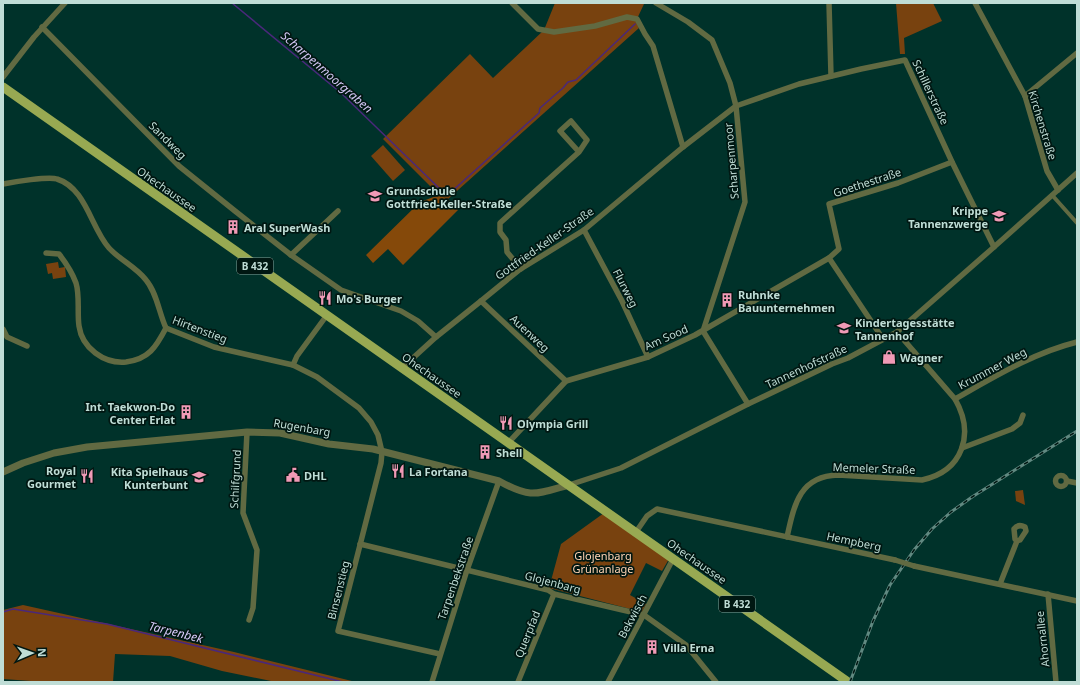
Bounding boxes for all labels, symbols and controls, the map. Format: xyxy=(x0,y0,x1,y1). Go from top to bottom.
water label: Scharpenmoorgraben xyxy=(277,27,377,117)
street label: Schillerstraße xyxy=(909,57,953,127)
street label: Kirchenstraße xyxy=(1025,88,1061,162)
street label: Sandweg xyxy=(146,118,190,162)
street label: Scharpenmoor xyxy=(720,122,742,200)
street label: Ohechaussee xyxy=(134,163,200,215)
street label: Goethestraße xyxy=(831,164,903,200)
place label: Grundschule Gottfried-Keller-Straße xyxy=(386,183,512,211)
school or university icon: Grundschule Gottfried-Keller-Straße xyxy=(367,188,383,204)
street label: Gottfried-Keller-Straße xyxy=(492,203,596,283)
place label: Krippe Tannenzwerge xyxy=(908,203,988,231)
school or university icon: Krippe Tannenzwerge xyxy=(991,208,1007,224)
building icon: Aral SuperWash xyxy=(225,219,241,235)
place label: Aral SuperWash xyxy=(244,220,330,235)
road number: B 432 xyxy=(237,258,273,274)
street label: Flurweg xyxy=(610,266,642,310)
place label: Ruhnke Bauunternehmen xyxy=(738,287,835,315)
restaurant icon: Mo's Burger xyxy=(317,290,333,306)
place label: Mo's Burger xyxy=(336,291,402,306)
building icon: Ruhnke Bauunternehmen xyxy=(719,292,735,308)
street label: Auenweg xyxy=(507,311,553,355)
street label: Hirtenstieg xyxy=(170,312,230,346)
place label: Kindertagesstätte Tannenhof xyxy=(855,315,955,343)
school or university icon: Kindertagesstätte Tannenhof xyxy=(836,320,852,336)
street label: Am Sood xyxy=(642,321,690,353)
street label: Tannenhofstraße xyxy=(763,341,849,391)
street label: Krummer Weg xyxy=(955,344,1029,392)
street label: Ohechaussee xyxy=(399,349,465,401)
shop icon: Wagner xyxy=(881,349,897,365)
place label: Wagner xyxy=(900,350,943,365)
place label: Int. Taekwon-Do Center Erlat xyxy=(86,399,175,427)
building icon: Int. Taekwon-Do Center Erlat xyxy=(178,404,194,420)
street label: Rugenbarg xyxy=(272,415,332,439)
restaurant icon: Olympia Grill xyxy=(498,415,514,431)
place label: Olympia Grill xyxy=(517,416,588,431)
building icon: Shell xyxy=(477,444,493,460)
place label: Shell xyxy=(496,445,522,460)
street label: Schilfgrund xyxy=(226,449,244,509)
street label: Memeler Straße xyxy=(832,459,916,477)
place label: Royal Gourmet xyxy=(27,463,76,491)
restaurant icon: La Fortana xyxy=(390,463,406,479)
place label: Kita Spielhaus Kunterbunt xyxy=(111,464,188,492)
place label: La Fortana xyxy=(409,464,468,479)
public building icon: DHL xyxy=(285,467,301,483)
restaurant icon: Royal Gourmet xyxy=(79,468,95,484)
place label: DHL xyxy=(304,468,327,483)
school or university icon: Kita Spielhaus Kunterbunt xyxy=(191,469,207,485)
street label: Hempberg xyxy=(825,528,883,554)
street label: Tarpenbekstraße xyxy=(434,534,476,622)
street label: Ohechaussee xyxy=(664,535,730,587)
park label: Glojenbarg Grünanlage xyxy=(572,548,634,576)
street label: Binsenstieg xyxy=(323,559,353,621)
street label: Glojenbarg xyxy=(523,567,583,597)
street label: Bekwisch xyxy=(614,591,650,641)
road number: B 432 xyxy=(719,596,755,612)
street label: Querpfad xyxy=(511,608,543,660)
street label: Ahornallee xyxy=(1032,610,1052,668)
water label: Tarpenbek xyxy=(147,617,206,647)
north arrow xyxy=(12,633,52,673)
building icon: Villa Erna xyxy=(644,639,660,655)
place label: Villa Erna xyxy=(663,640,714,655)
text: N xyxy=(35,648,50,657)

